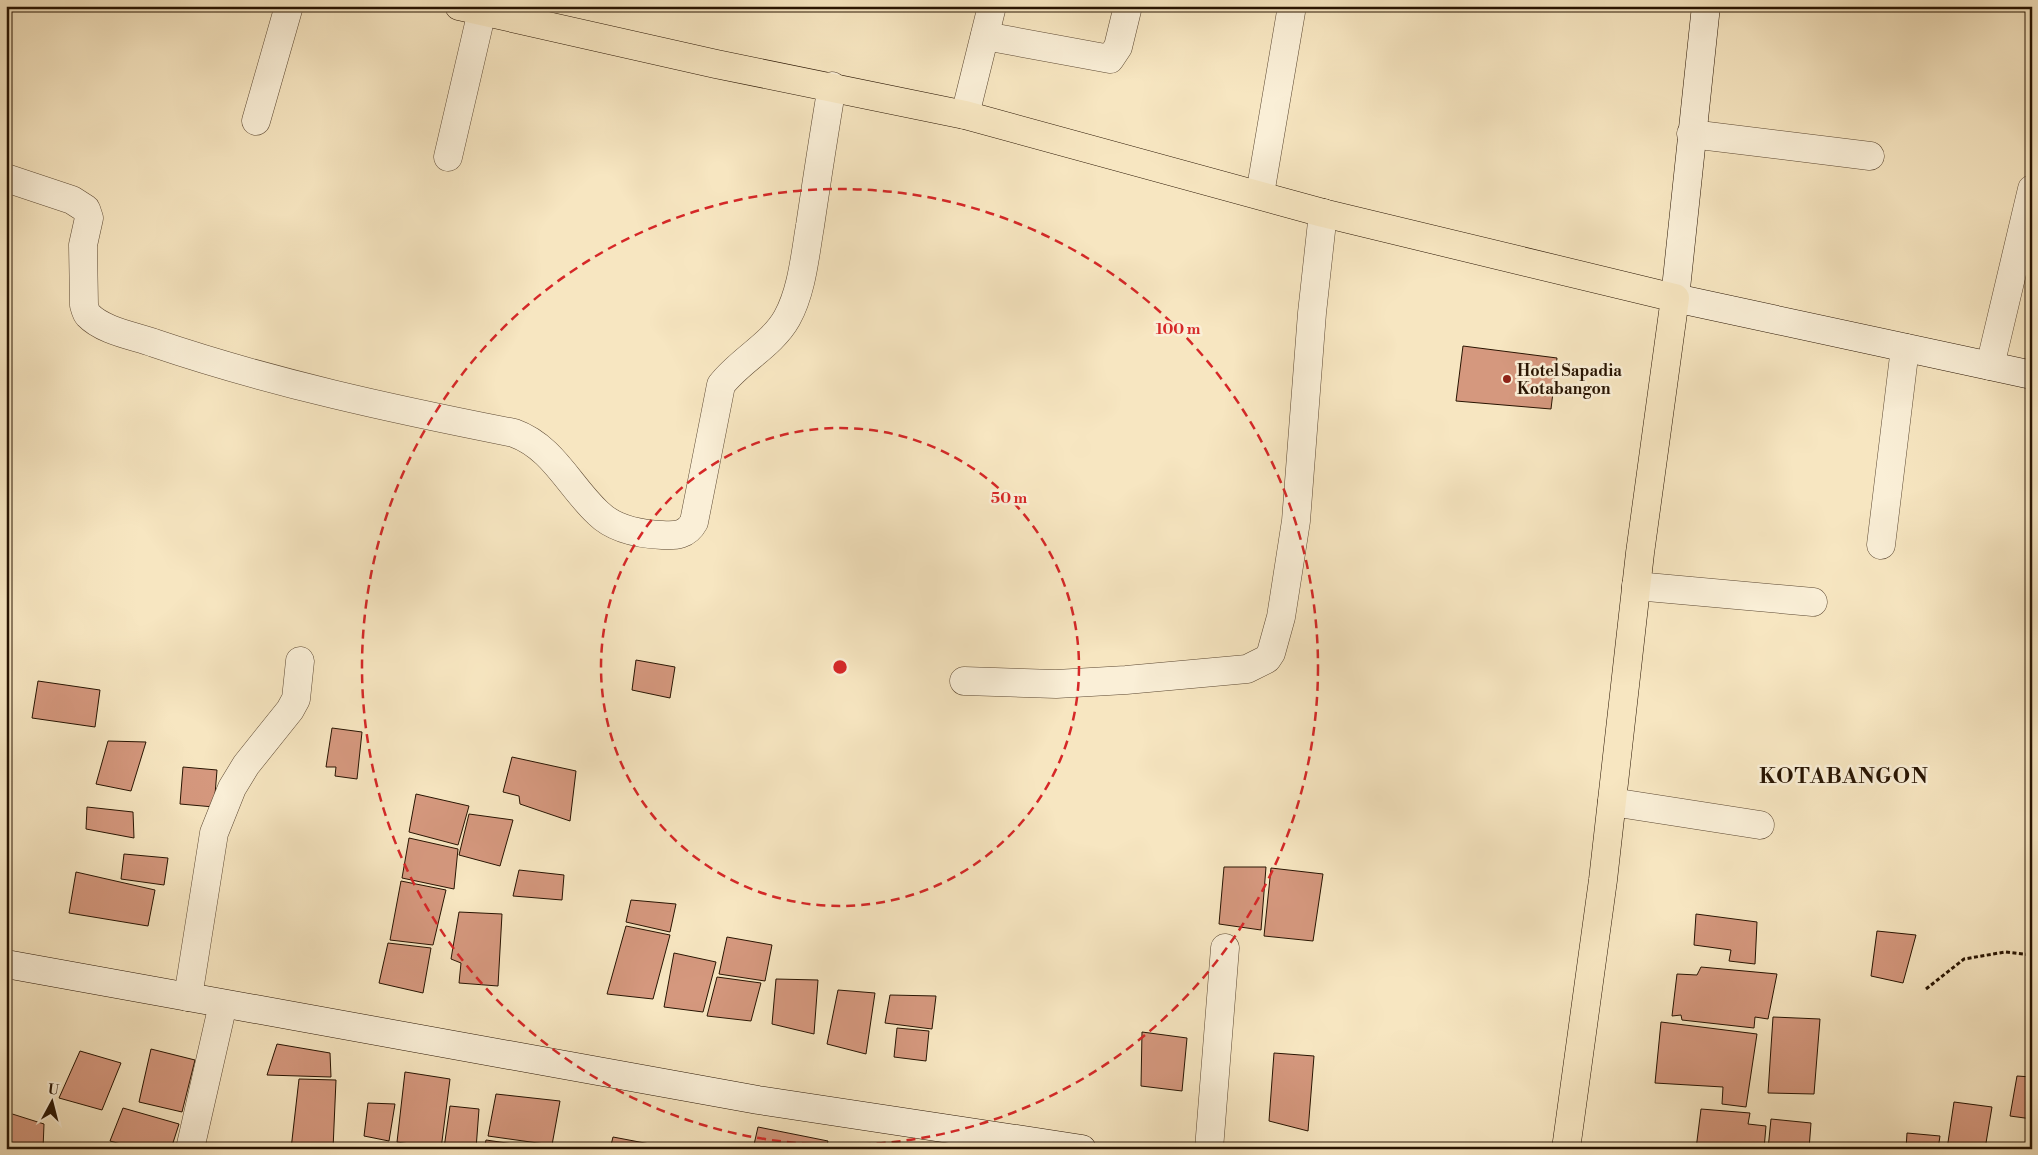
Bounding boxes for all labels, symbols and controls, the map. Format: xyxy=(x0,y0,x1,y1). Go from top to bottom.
text: 100 m xyxy=(1156,320,1201,339)
place label: Hotel Sapadia Kotabangon xyxy=(1517,361,1622,399)
marker: Hotel Sapadia Kotabangon xyxy=(1501,373,1513,385)
text: 50 m xyxy=(991,489,1027,508)
centre of rings xyxy=(831,658,849,676)
district label: KOTABANGON xyxy=(1759,764,1929,790)
north arrow xyxy=(28,1078,78,1128)
text: U xyxy=(47,1080,60,1100)

